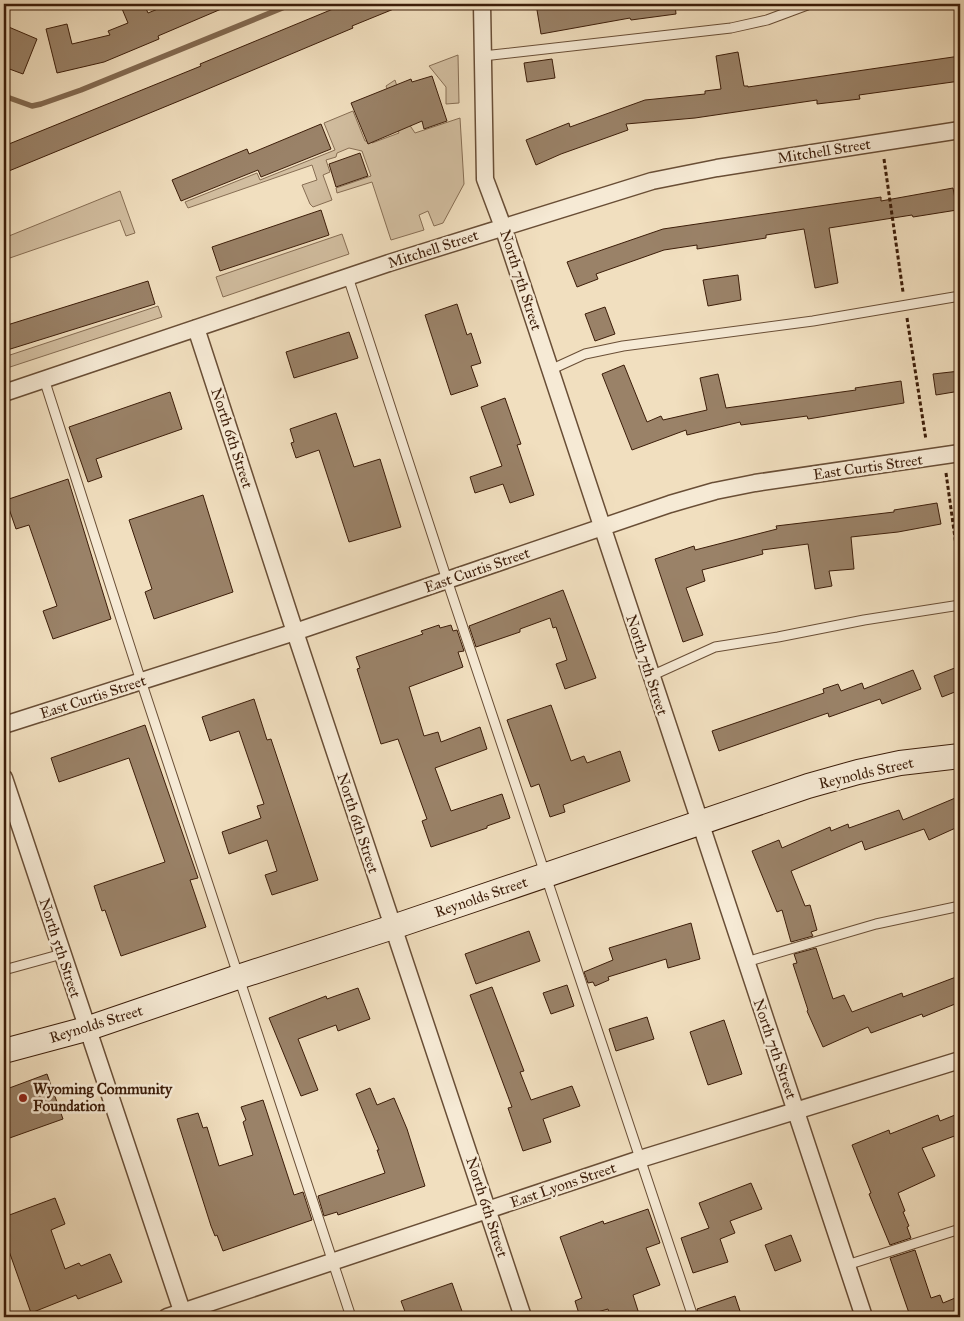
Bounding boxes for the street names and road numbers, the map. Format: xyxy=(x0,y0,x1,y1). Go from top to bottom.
street label: Mitchell Street xyxy=(776,135,873,167)
street label: Mitchell Street xyxy=(385,226,481,272)
street label: North 7th Street xyxy=(496,227,546,333)
street label: North 6th Street xyxy=(207,386,257,491)
street label: East Curtis Street xyxy=(812,450,925,484)
street label: East Curtis Street xyxy=(422,543,533,596)
street label: North 7th Street xyxy=(622,612,672,718)
street label: East Curtis Street xyxy=(38,671,149,723)
street label: Reynolds Street xyxy=(817,753,916,793)
street label: North 6th Street xyxy=(333,771,383,876)
street label: Reynolds Street xyxy=(432,872,530,921)
street label: North 5th Street xyxy=(35,896,85,1001)
street label: North 7th Street xyxy=(749,997,801,1102)
street label: Reynolds Street xyxy=(47,1001,146,1047)
street label: North 6th Street xyxy=(462,1155,512,1260)
street label: East Lyons Street xyxy=(508,1158,619,1212)

